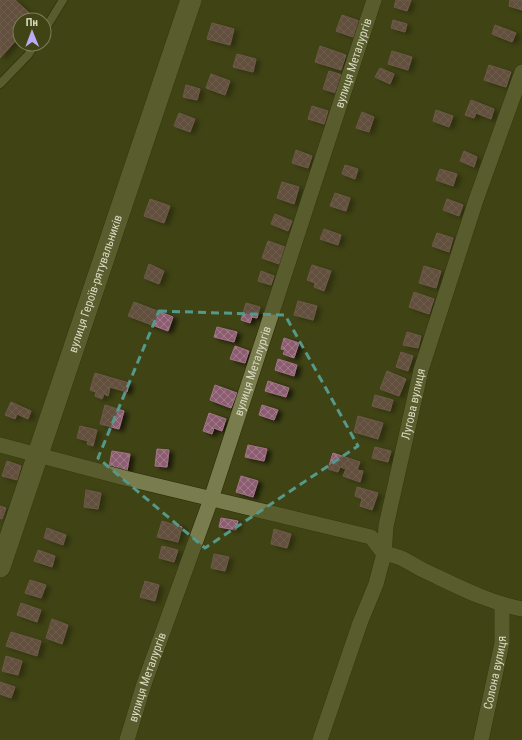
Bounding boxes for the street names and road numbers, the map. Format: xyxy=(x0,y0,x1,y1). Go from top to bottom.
street label: вулиця Металургів xyxy=(332,16,375,110)
street label: вулиця Героїв-рятувальників xyxy=(66,213,125,354)
street label: вулиця Металургів xyxy=(232,324,274,418)
street label: Лугова вулиця xyxy=(399,367,428,441)
street label: вулиця Металургів xyxy=(126,631,169,724)
street label: Солона вулиця xyxy=(481,636,509,711)

